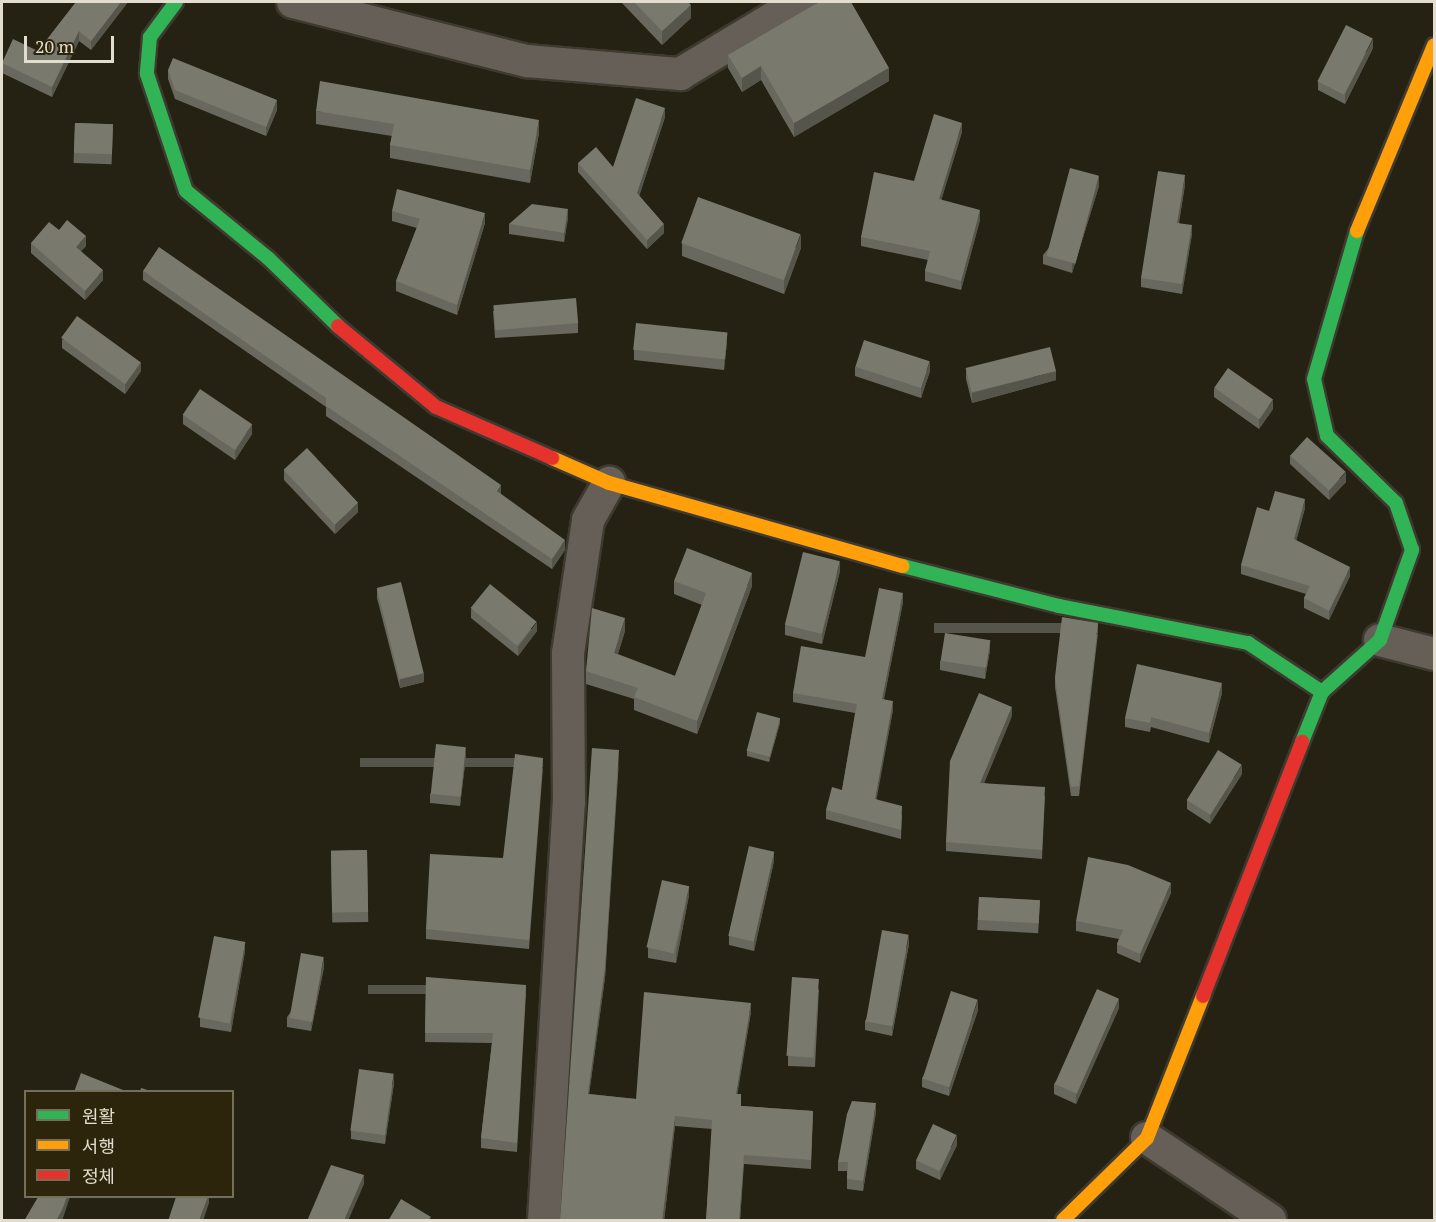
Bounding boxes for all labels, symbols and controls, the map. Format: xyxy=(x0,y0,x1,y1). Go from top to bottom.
scale bar xyxy=(27,24,117,62)
text: 20 m xyxy=(35,34,74,58)
legend xyxy=(24,1090,234,1198)
text: 원활 xyxy=(82,1104,115,1128)
text: 서행 xyxy=(82,1134,115,1158)
text: 정체 xyxy=(82,1164,115,1188)

